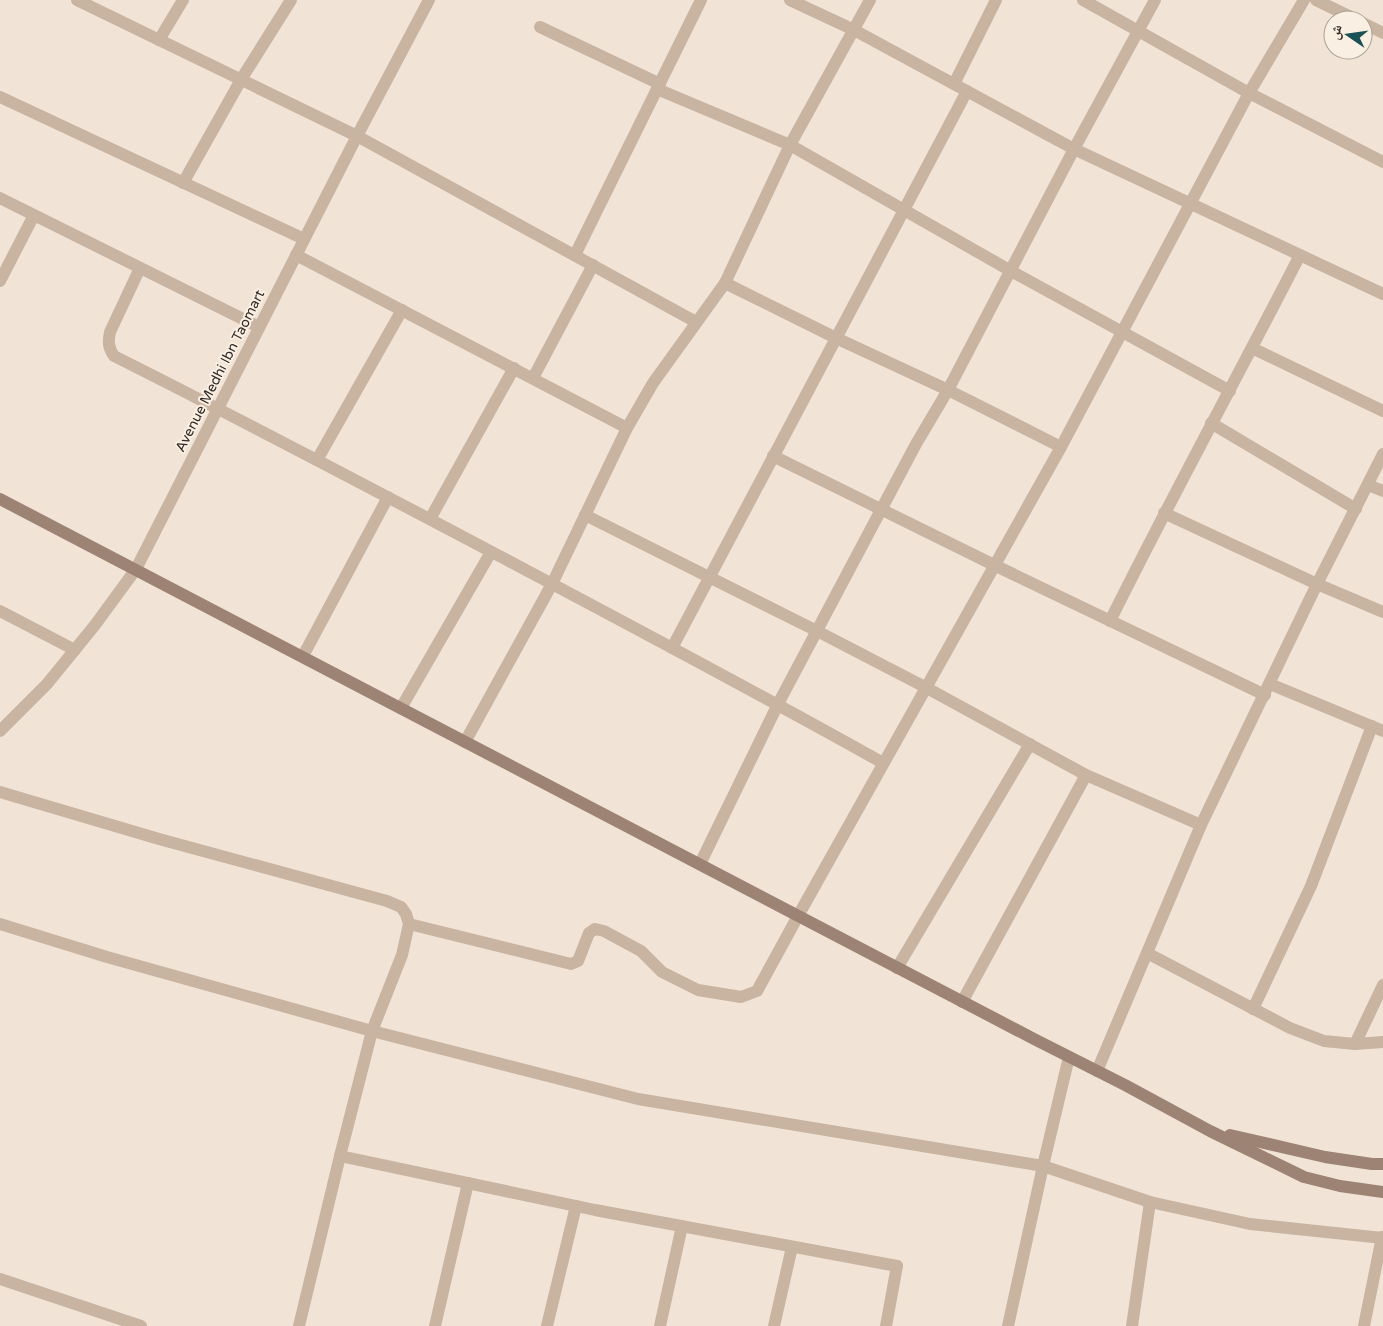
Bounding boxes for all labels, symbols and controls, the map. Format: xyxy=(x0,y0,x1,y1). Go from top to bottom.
north arrow xyxy=(1323,10,1373,60)
text: ش xyxy=(1326,23,1346,41)
street label: Avenue Medhi Ibn Taomart xyxy=(172,287,269,455)

